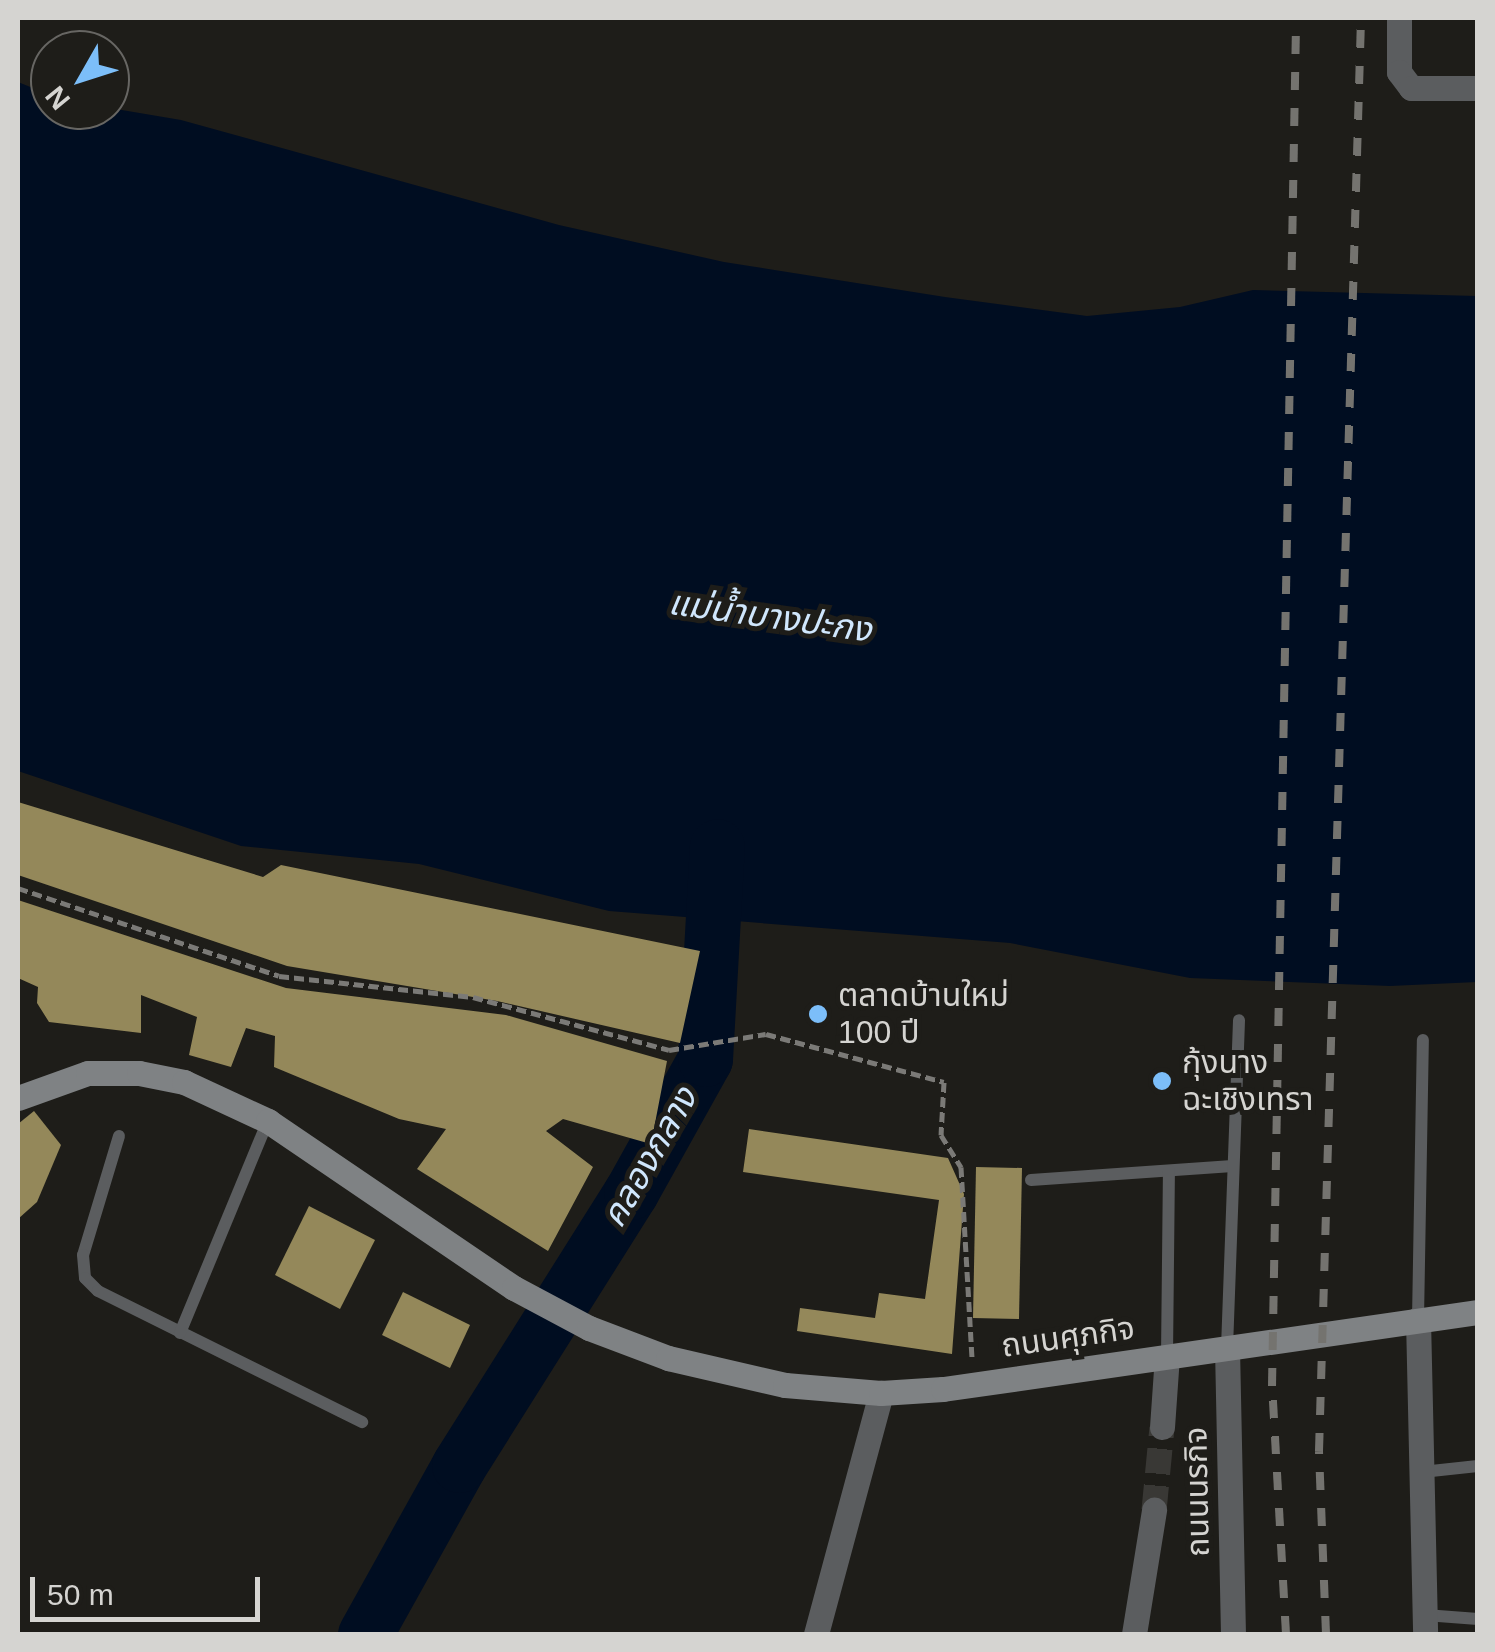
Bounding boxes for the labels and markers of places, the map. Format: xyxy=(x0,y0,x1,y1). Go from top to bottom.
place label: ตลาดบ้านใหม่ 100 ปี xyxy=(838,977,1009,1052)
marker: ตลาดบ้านใหม่ 100 ปี xyxy=(807,1003,829,1025)
place label: กุ้งนาง ฉะเชิงเทรา xyxy=(1182,1044,1314,1119)
marker: กุ้งนาง ฉะเชิงเทรา xyxy=(1151,1070,1173,1092)

